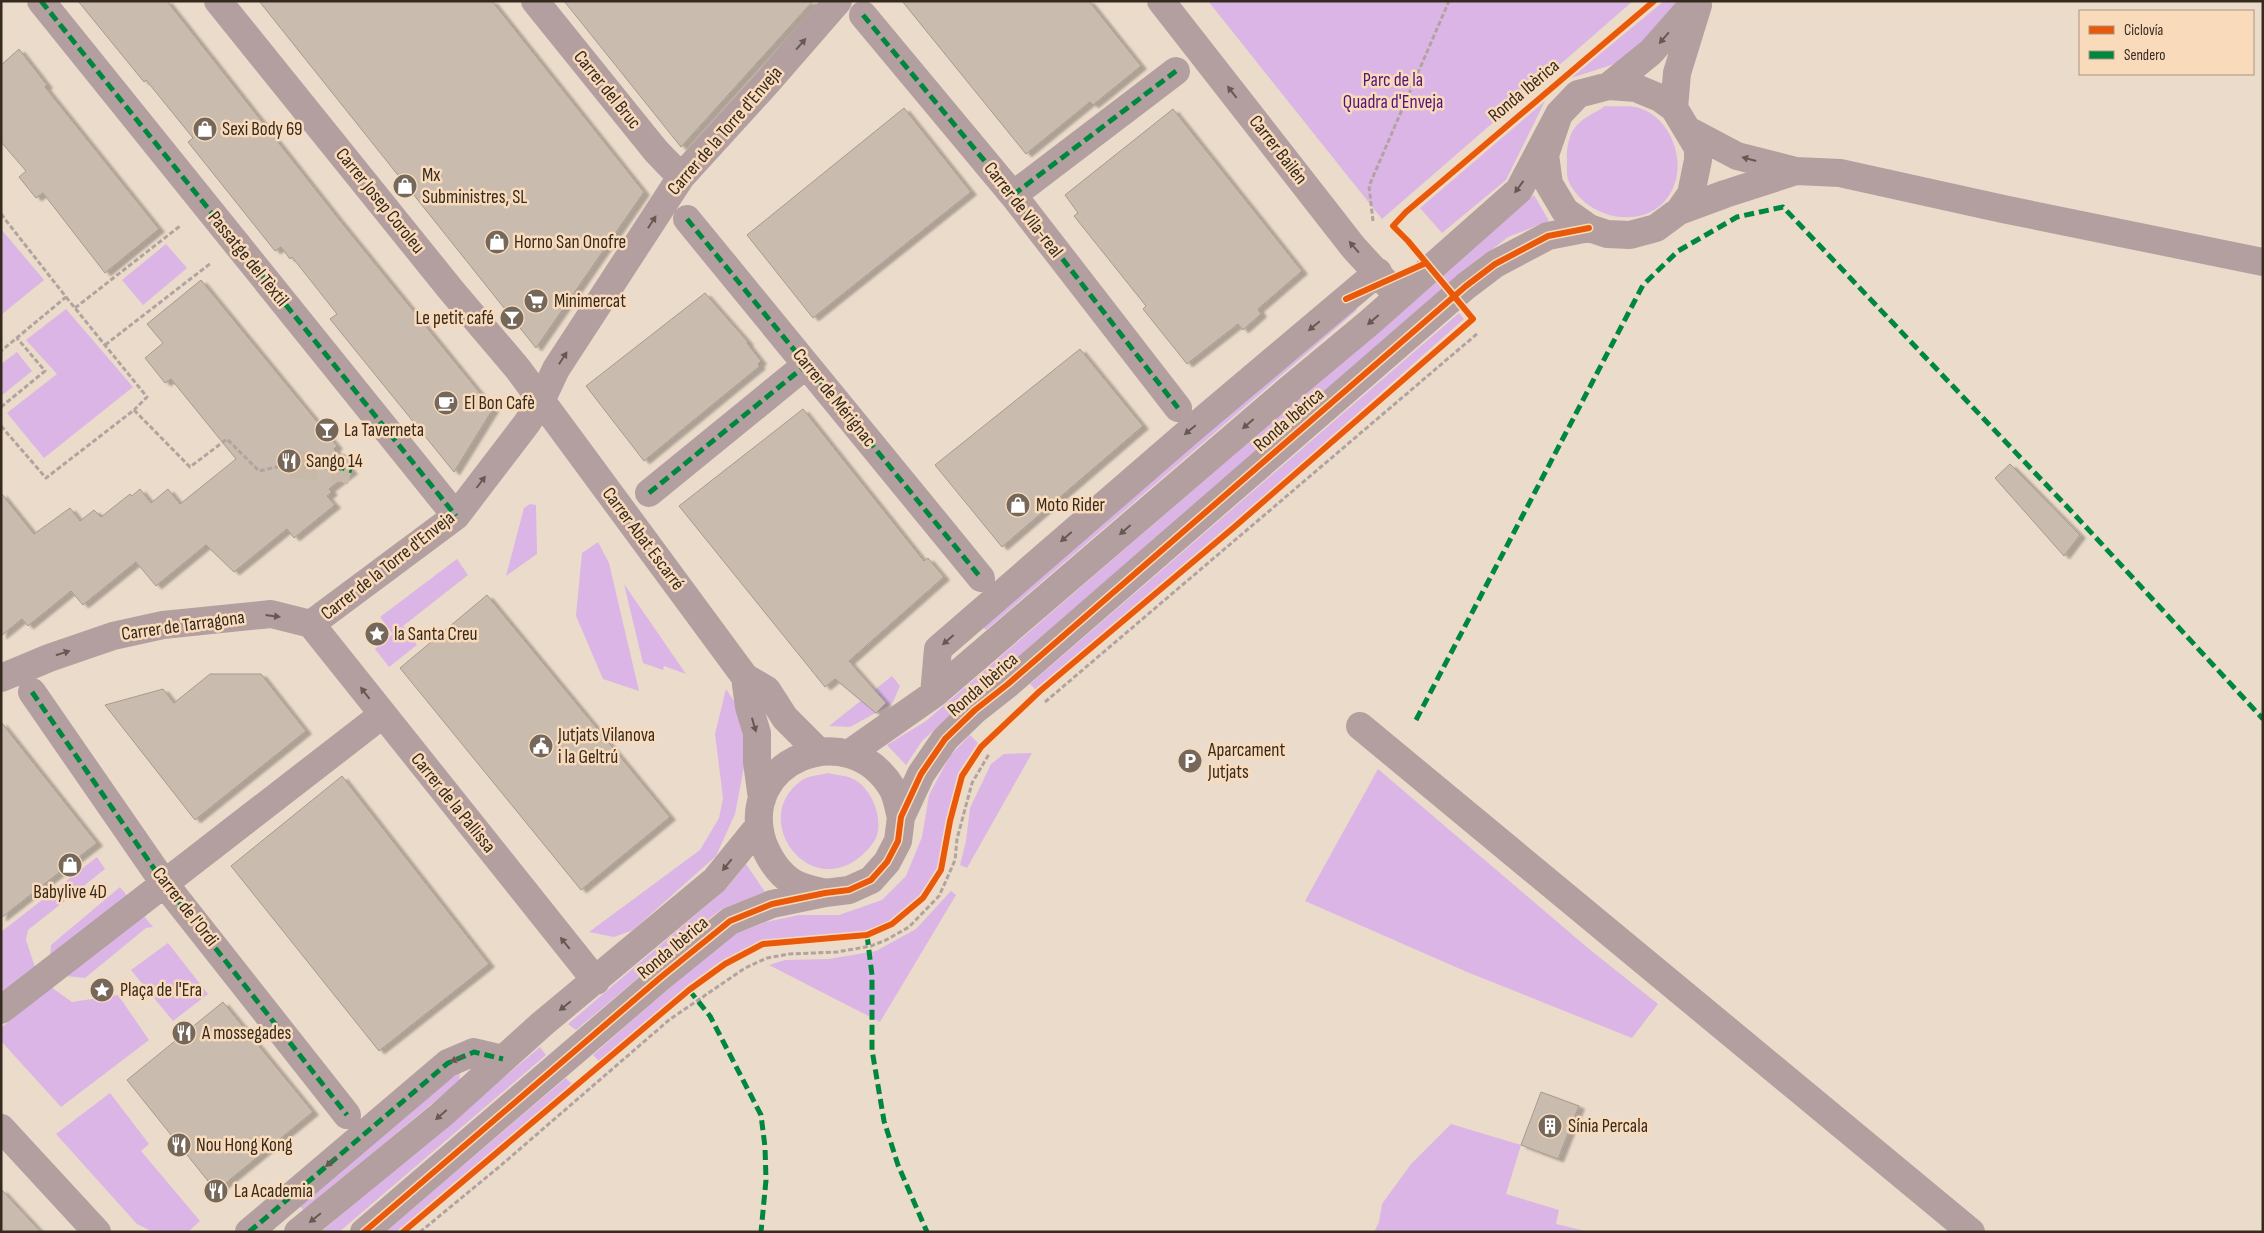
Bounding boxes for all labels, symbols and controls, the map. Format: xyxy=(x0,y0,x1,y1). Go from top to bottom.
legend xyxy=(2079,10,2254,75)
text: Ciclovía xyxy=(2124,21,2164,40)
one-way arrow xyxy=(1658,31,1669,44)
one-way arrow xyxy=(795,38,807,50)
street label: Carrer del Bruc xyxy=(568,46,646,134)
text: Sendero xyxy=(2124,46,2165,65)
street label: Ronda Ibèrica xyxy=(1484,55,1564,127)
street label: Carrer de la Torre d'Enveja xyxy=(663,62,787,200)
park label: Parc de la Quadra d'Enveja xyxy=(1343,69,1443,114)
one-way arrow xyxy=(1227,86,1238,99)
street label: Carrer Bailén xyxy=(1244,111,1312,189)
shop icon: Sexi Body 69 xyxy=(192,116,218,142)
place label: Sexi Body 69 xyxy=(222,118,303,141)
street label: Carrer Josep Coroleu xyxy=(330,144,430,258)
one-way arrow xyxy=(1741,155,1756,163)
street label: Carrer de Vila-real xyxy=(979,158,1067,262)
place label: Mx Subministres, SL xyxy=(422,164,527,209)
shop icon: Mx Subministres, SL xyxy=(392,173,418,199)
one-way arrow xyxy=(1514,180,1524,194)
street label: Passatge del Tèxtil xyxy=(203,207,293,311)
one-way arrow xyxy=(647,215,657,228)
shop icon: Horno San Onofre xyxy=(484,229,510,255)
place label: Horno San Onofre xyxy=(514,231,626,254)
one-way arrow xyxy=(1349,241,1360,254)
supermarket icon: Minimercat xyxy=(523,288,549,314)
place label: Minimercat xyxy=(554,290,626,313)
bar icon: Le petit café xyxy=(499,305,525,331)
place label: Le petit café xyxy=(416,307,494,330)
one-way arrow xyxy=(1366,314,1379,325)
one-way arrow xyxy=(1308,320,1321,331)
street label: Carrer de Mérignac xyxy=(787,344,881,452)
one-way arrow xyxy=(558,351,568,365)
street label: Ronda Ibèrica xyxy=(1249,383,1329,457)
cafe icon: El Bon Cafè xyxy=(433,390,459,416)
place label: El Bon Cafè xyxy=(464,392,535,415)
bar icon: La Taverneta xyxy=(314,417,340,443)
one-way arrow xyxy=(1242,418,1254,429)
place label: La Taverneta xyxy=(344,419,424,442)
one-way arrow xyxy=(1184,425,1197,436)
restaurant icon: Sango 14 xyxy=(276,448,302,474)
place label: Sango 14 xyxy=(306,450,363,473)
one-way arrow xyxy=(476,475,486,488)
street label: Carrer Abat Escarré xyxy=(597,483,689,595)
shop icon: Moto Rider xyxy=(1005,492,1031,518)
place label: Moto Rider xyxy=(1036,494,1106,517)
street label: Carrer de la Torre d'Enveja xyxy=(317,507,459,625)
one-way arrow xyxy=(1118,524,1131,535)
one-way arrow xyxy=(1060,532,1073,543)
street label: Carrer de Tarragona xyxy=(120,606,246,646)
one-way arrow xyxy=(265,612,281,620)
place icon: la Santa Creu xyxy=(364,621,390,647)
place label: la Santa Creu xyxy=(394,623,478,646)
one-way arrow xyxy=(942,635,955,646)
street label: Ronda Ibèrica xyxy=(943,648,1023,722)
one-way arrow xyxy=(55,649,70,656)
one-way arrow xyxy=(360,687,371,700)
one-way arrow xyxy=(751,717,759,732)
place label: Jutjats Vilanova i la Geltrú xyxy=(557,724,655,769)
public building icon: Jutjats Vilanova i la Geltrú xyxy=(528,733,554,759)
place label: Aparcament Jutjats xyxy=(1207,739,1286,784)
street label: Carrer de la Pallissa xyxy=(406,748,500,858)
parking icon: Aparcament Jutjats xyxy=(1177,748,1203,774)
shop icon: Babylive 4D xyxy=(57,852,83,878)
one-way arrow xyxy=(722,858,733,871)
street label: Carrer de l'Ordi xyxy=(147,863,223,951)
place label: Babylive 4D xyxy=(33,881,107,904)
street label: Ronda Ibèrica xyxy=(633,912,713,984)
one-way arrow xyxy=(560,937,571,950)
place icon: Plaça de l'Era xyxy=(89,977,115,1003)
place label: Plaça de l'Era xyxy=(120,979,202,1002)
one-way arrow xyxy=(559,1000,572,1011)
restaurant icon: A mossegades xyxy=(171,1020,197,1046)
place label: A mossegades xyxy=(201,1022,292,1045)
one-way arrow xyxy=(449,1055,464,1063)
one-way arrow xyxy=(436,1109,448,1121)
building icon: Sínia Percala xyxy=(1537,1113,1563,1139)
place label: Sínia Percala xyxy=(1568,1115,1648,1138)
restaurant icon: Nou Hong Kong xyxy=(166,1132,192,1158)
place label: Nou Hong Kong xyxy=(196,1134,293,1157)
one-way arrow xyxy=(325,1156,338,1167)
restaurant icon: La Academia xyxy=(203,1178,229,1204)
place label: La Academia xyxy=(234,1180,313,1203)
one-way arrow xyxy=(309,1212,322,1223)

